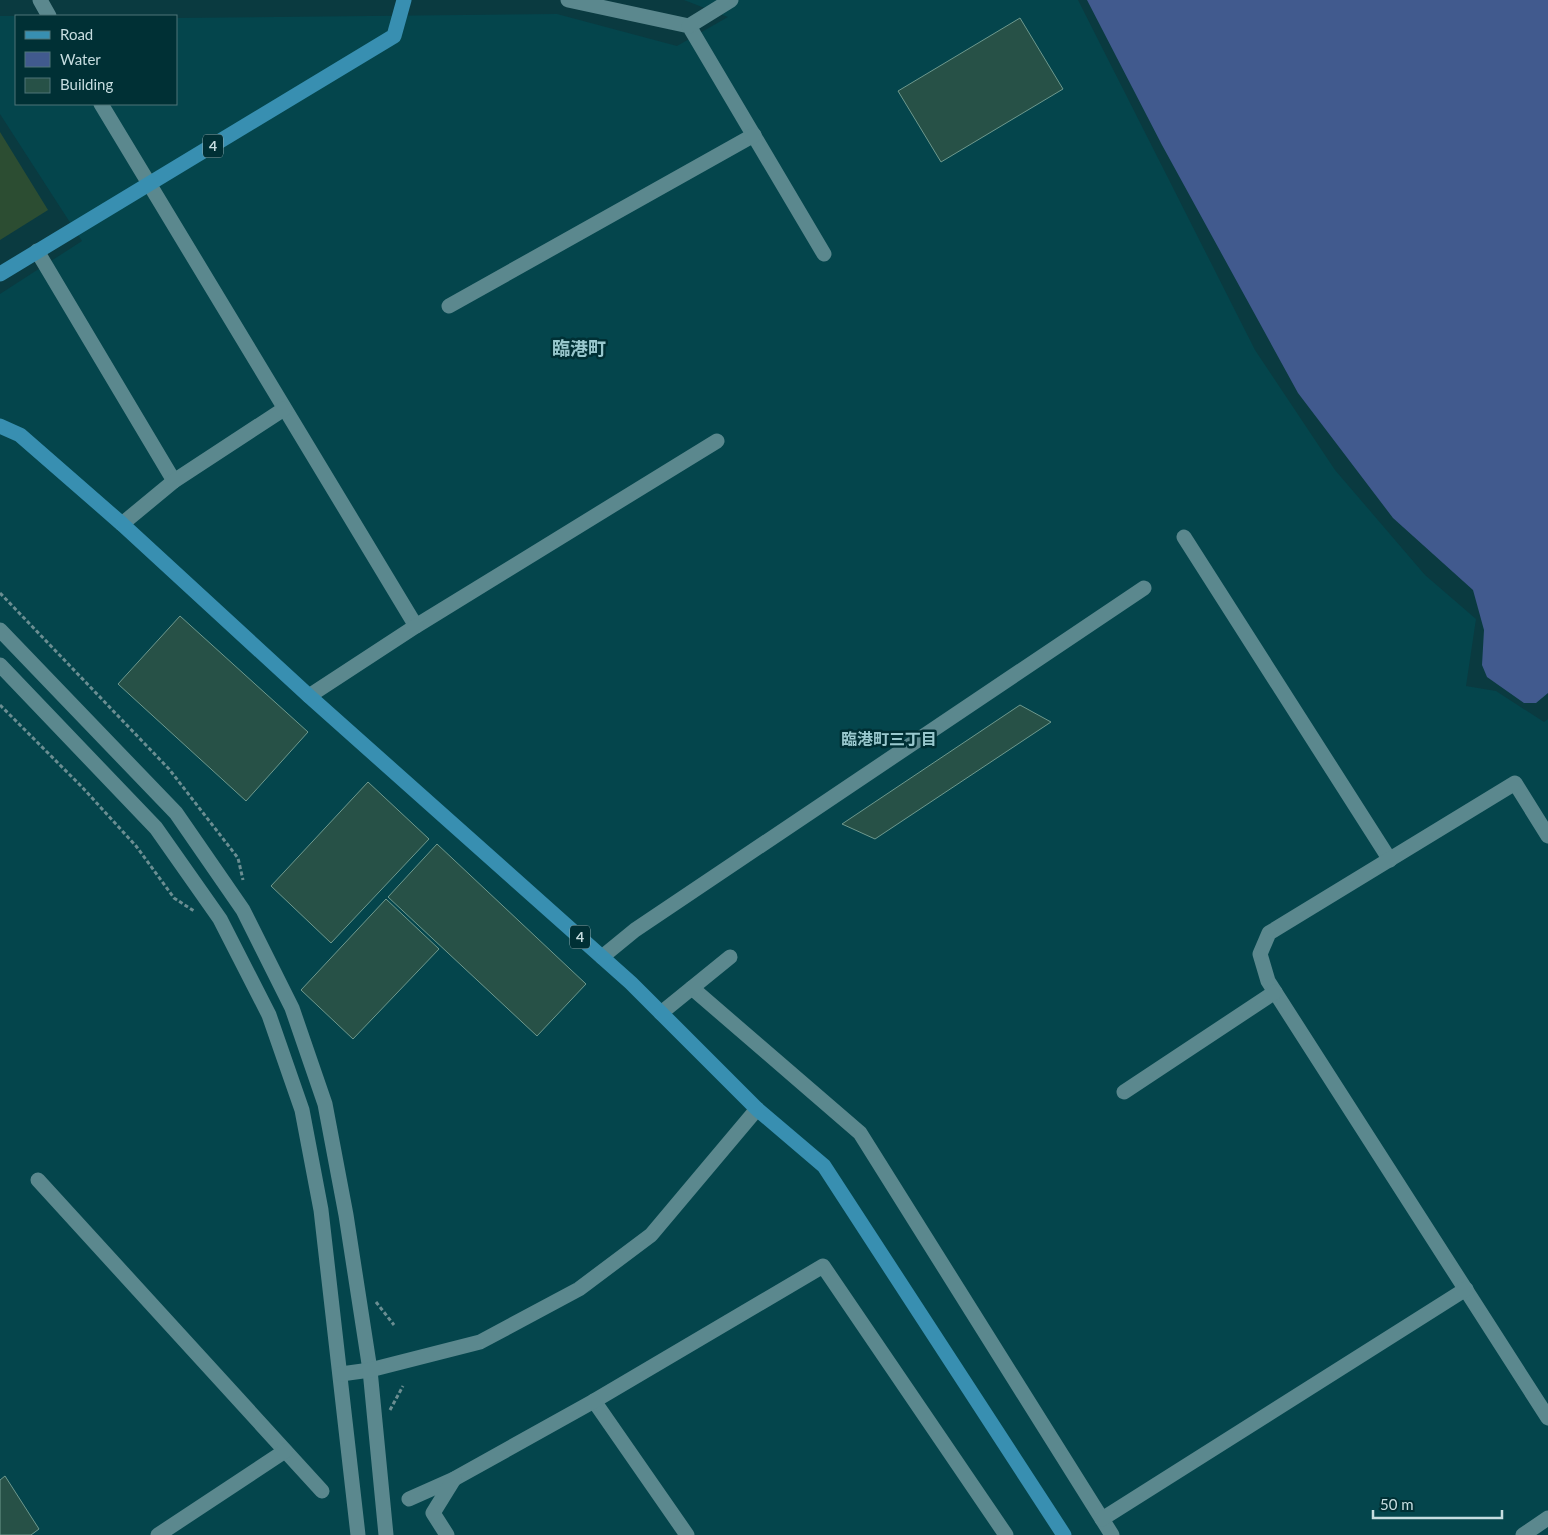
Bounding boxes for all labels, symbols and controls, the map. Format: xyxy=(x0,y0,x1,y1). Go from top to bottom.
legend xyxy=(15,15,178,105)
text: Road xyxy=(60,25,93,43)
text: Water xyxy=(60,50,101,68)
text: Building xyxy=(60,75,113,93)
road number: 4 xyxy=(203,134,223,158)
district label: 臨港町 xyxy=(552,337,606,359)
district label: 臨港町三丁目 xyxy=(841,729,937,748)
road number: 4 xyxy=(570,926,590,949)
scale bar xyxy=(1373,1488,1502,1520)
text: 50 m xyxy=(1380,1495,1414,1513)

